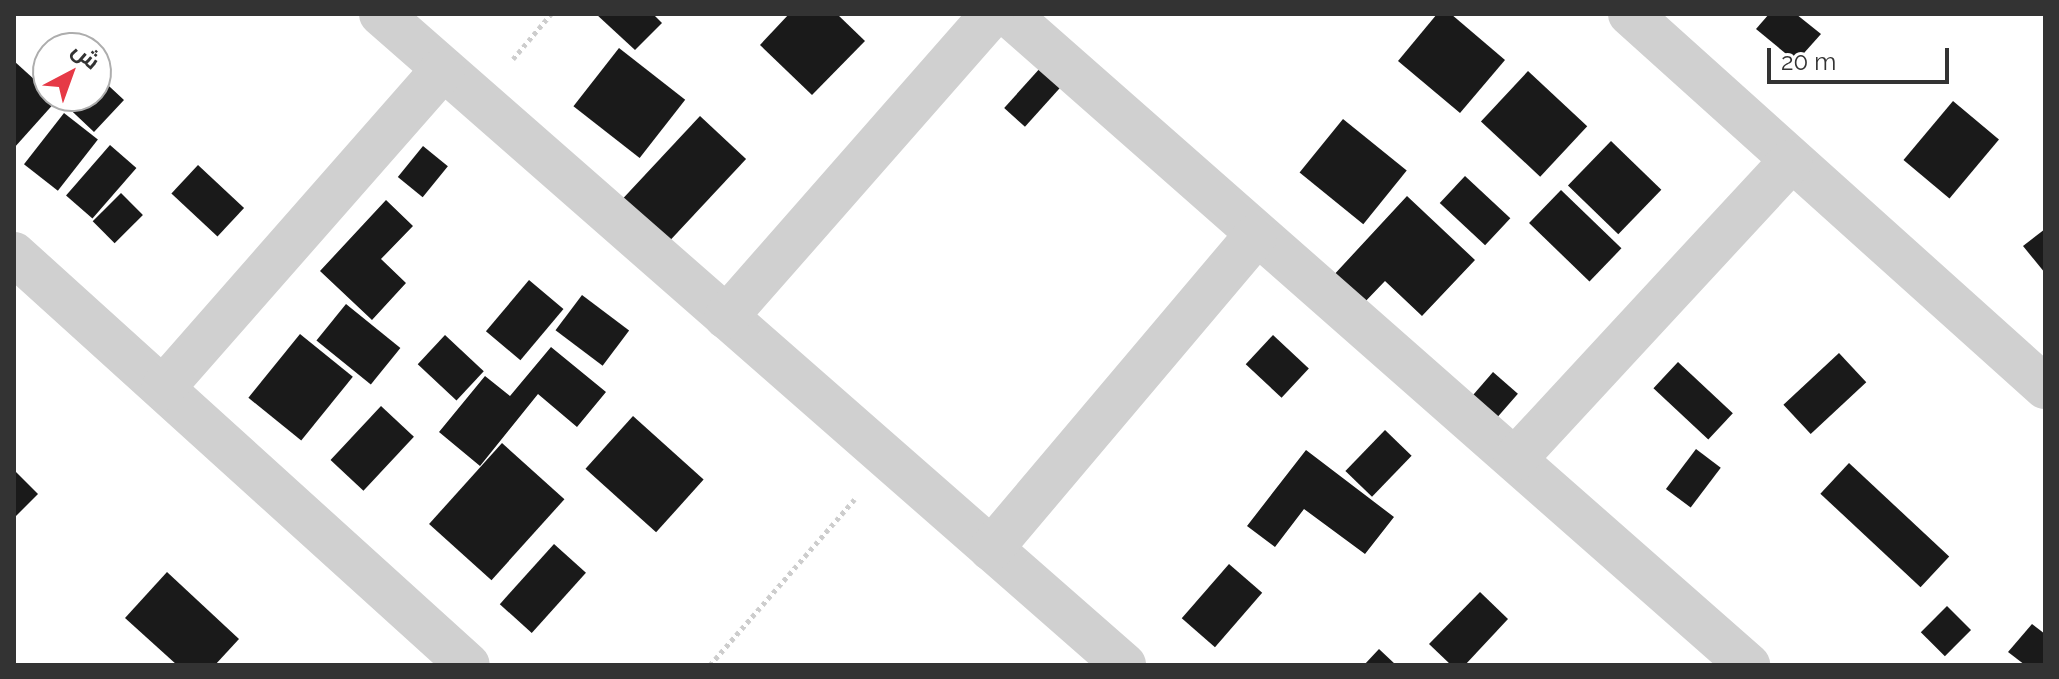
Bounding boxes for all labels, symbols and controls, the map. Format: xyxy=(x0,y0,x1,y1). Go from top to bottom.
north arrow xyxy=(32,32,112,112)
scale bar xyxy=(1771,32,1953,82)
text: ش xyxy=(67,36,106,74)
text: 20 m xyxy=(1781,47,1836,76)

